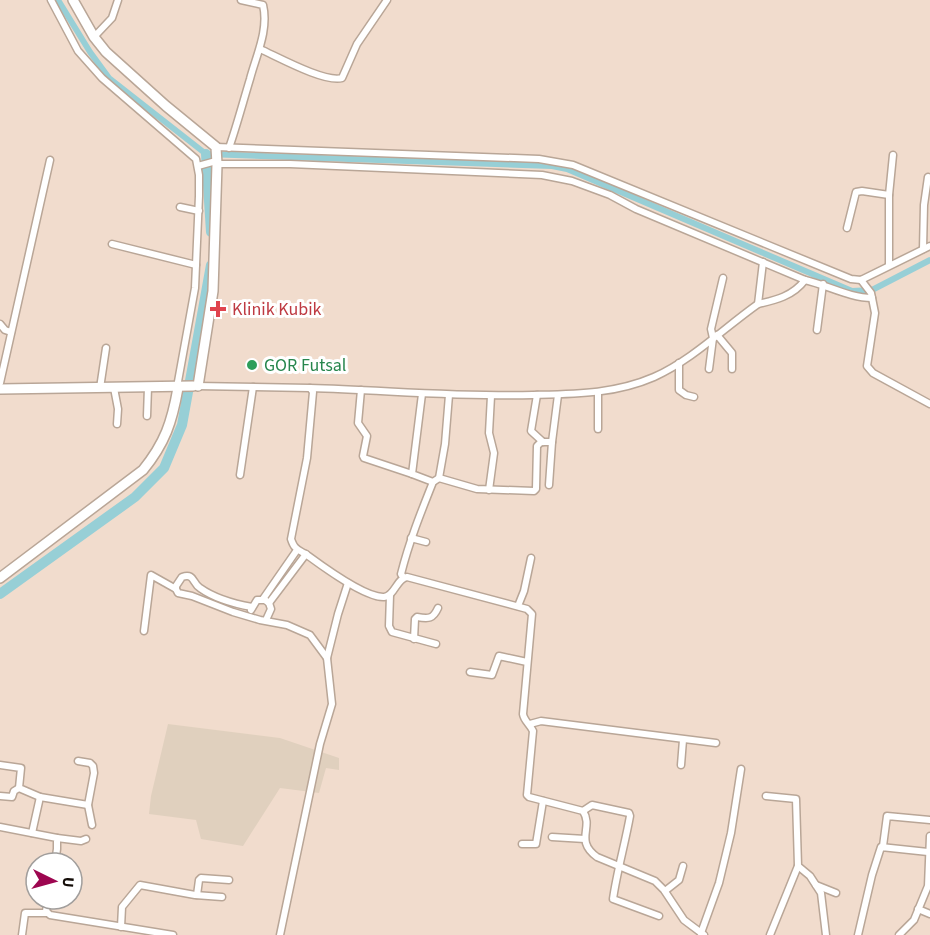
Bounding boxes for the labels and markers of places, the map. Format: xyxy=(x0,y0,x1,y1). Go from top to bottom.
place label: Klinik Kubik xyxy=(232,297,322,322)
marker: Klinik Kubik xyxy=(209,300,227,318)
place label: GOR Futsal xyxy=(264,353,346,378)
marker: GOR Futsal xyxy=(245,358,259,372)

